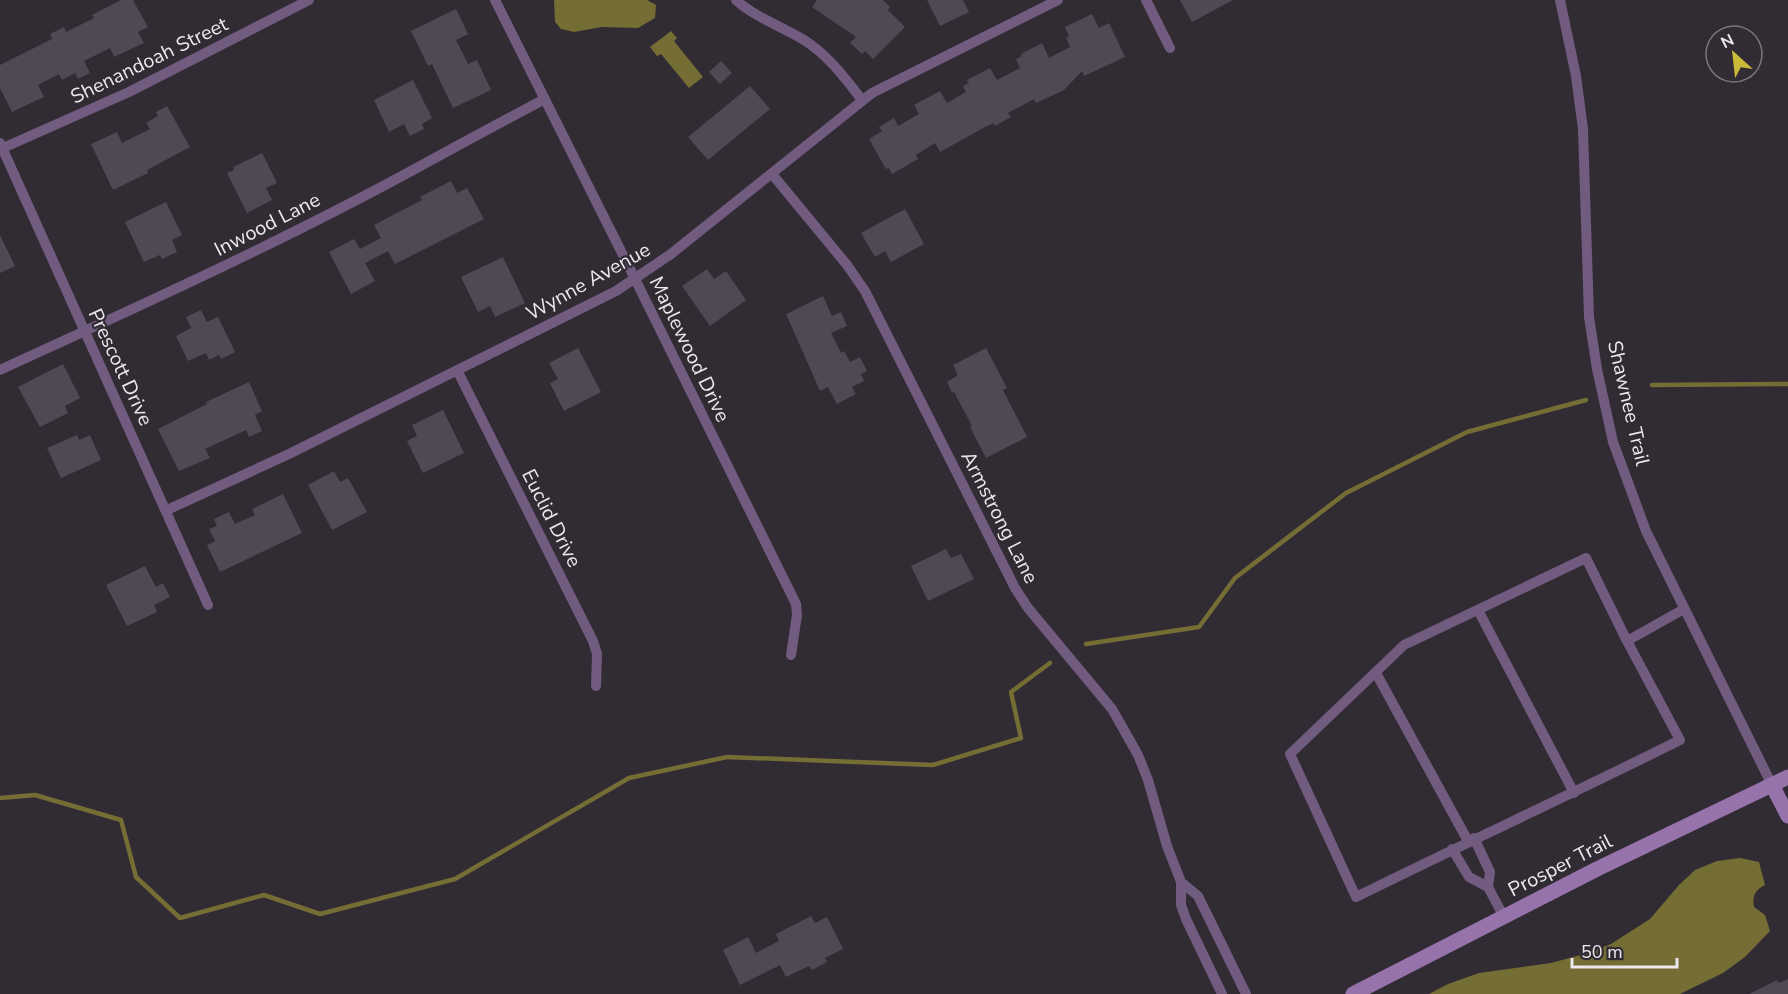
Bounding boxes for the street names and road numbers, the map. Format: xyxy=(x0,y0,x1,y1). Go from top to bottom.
street label: Shenandoah Street xyxy=(66,10,233,110)
street label: Inwood Lane xyxy=(210,186,325,263)
street label: Wynne Avenue xyxy=(521,236,655,327)
street label: Maplewood Drive xyxy=(643,272,737,427)
street label: Prescott Drive xyxy=(82,304,159,430)
street label: Shawnee Trail xyxy=(1601,338,1656,468)
street label: Armstrong Lane xyxy=(955,446,1045,588)
street label: Euclid Drive xyxy=(515,464,588,572)
street label: Prosper Trail xyxy=(1503,828,1617,903)

